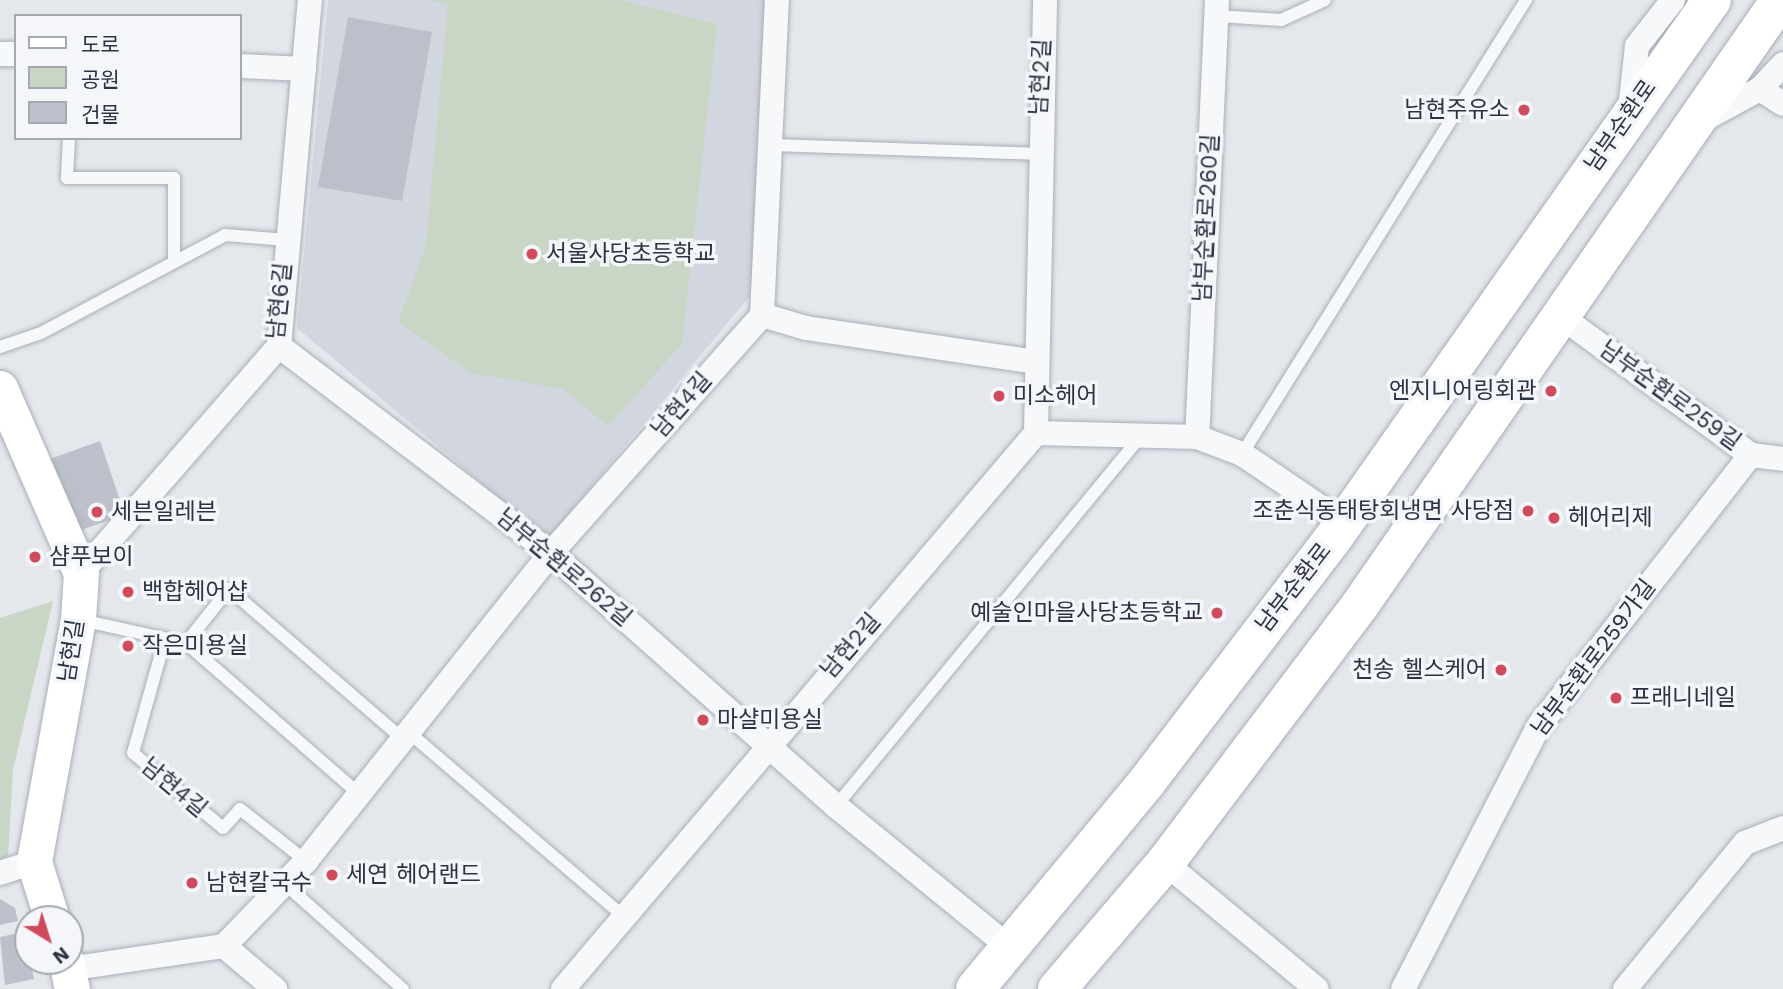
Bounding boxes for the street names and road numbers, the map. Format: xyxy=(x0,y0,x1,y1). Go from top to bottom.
street label: 남현2길 xyxy=(1025,38,1057,116)
street label: 남부순환로 xyxy=(1579,75,1663,177)
street label: 남부순환로260길 xyxy=(1189,133,1225,303)
street label: 남현6길 xyxy=(262,261,298,341)
street label: 남부순환로259길 xyxy=(1594,335,1746,457)
street label: 남현4길 xyxy=(646,367,718,443)
street label: 남부순환로262길 xyxy=(491,504,637,632)
street label: 남부순환로 xyxy=(1251,538,1337,638)
street label: 남부순환로259가길 xyxy=(1526,574,1662,742)
street label: 남현2길 xyxy=(815,608,887,684)
street label: 남현길 xyxy=(53,617,91,685)
street label: 남현4길 xyxy=(135,753,213,823)

